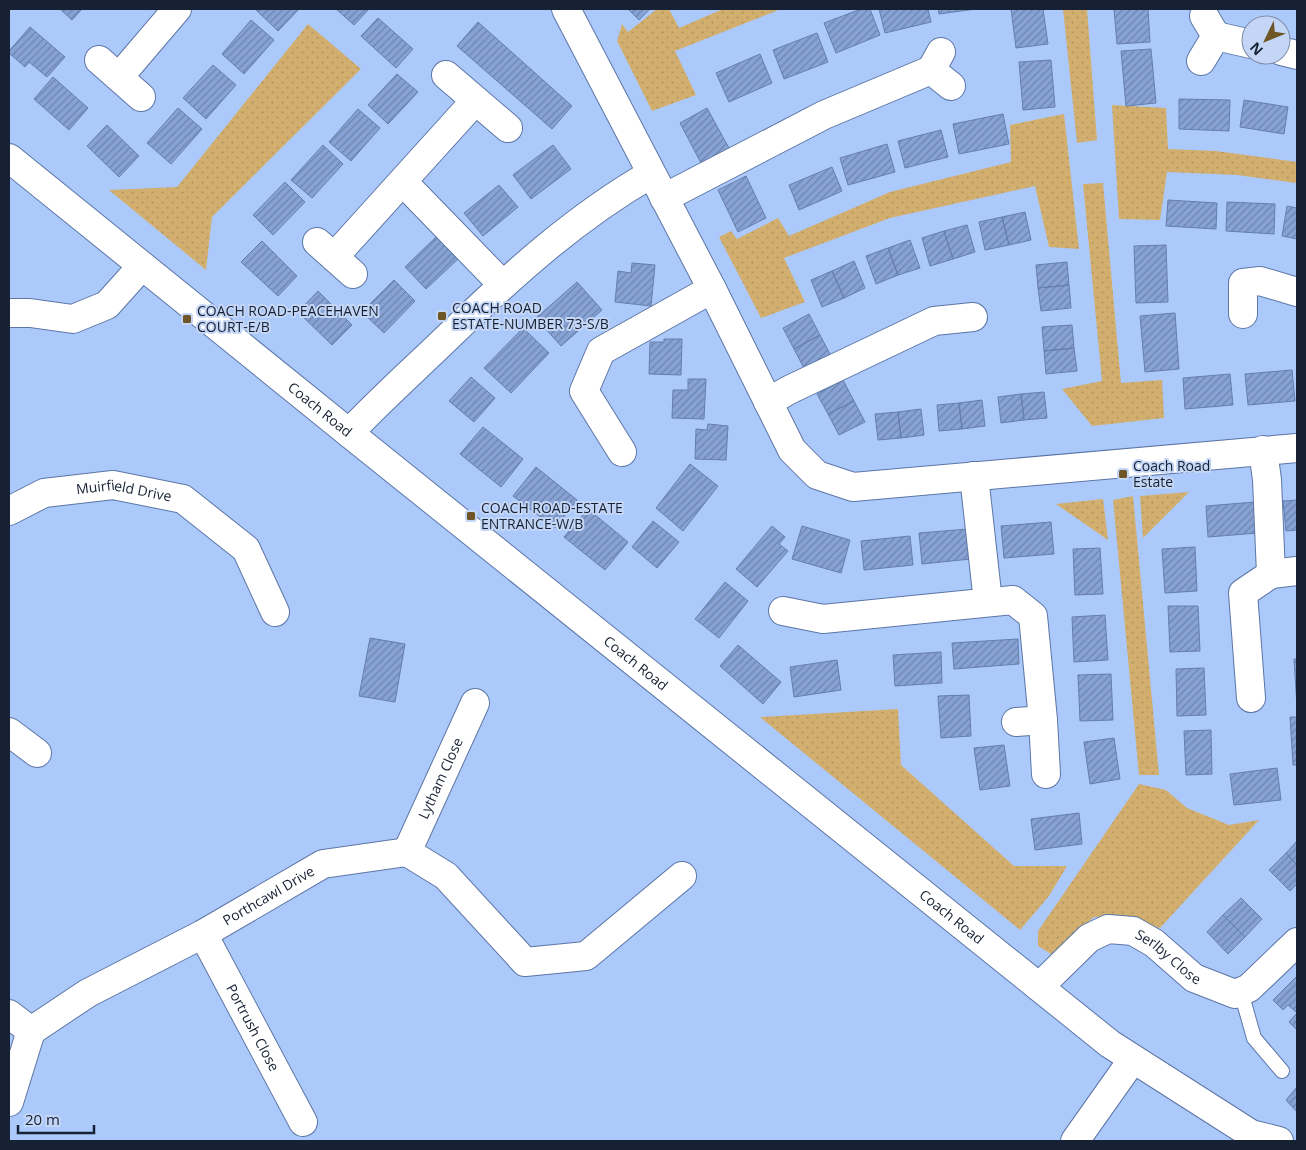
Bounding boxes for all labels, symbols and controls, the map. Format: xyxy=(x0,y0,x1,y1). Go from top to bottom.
north arrow xyxy=(1241,15,1291,65)
text: N xyxy=(1245,39,1267,60)
place label: COACH ROAD ESTATE-NUMBER 73-S/B xyxy=(452,298,609,333)
place label: COACH ROAD-PEACEHAVEN COURT-E/B xyxy=(197,301,379,336)
marker: COACH ROAD ESTATE-NUMBER 73-S/B xyxy=(436,310,448,322)
marker: COACH ROAD-PEACEHAVEN COURT-E/B xyxy=(181,313,193,325)
street label: Coach Road xyxy=(284,377,356,441)
place label: Coach Road Estate xyxy=(1133,456,1210,491)
marker: Coach Road Estate xyxy=(1117,468,1129,480)
street label: Muirfield Drive xyxy=(75,475,173,506)
place label: COACH ROAD-ESTATE ENTRANCE-W/B xyxy=(481,498,623,533)
marker: COACH ROAD-ESTATE ENTRANCE-W/B xyxy=(465,510,477,522)
street label: Coach Road xyxy=(600,631,672,694)
street label: Lytham Close xyxy=(413,734,467,822)
street label: Porthcawl Drive xyxy=(219,861,318,929)
street label: Coach Road xyxy=(916,885,988,948)
street label: Serlby Close xyxy=(1132,924,1204,989)
street label: Portrush Close xyxy=(222,980,284,1074)
scale bar xyxy=(18,1102,94,1134)
text: 20 m xyxy=(25,1109,60,1129)

